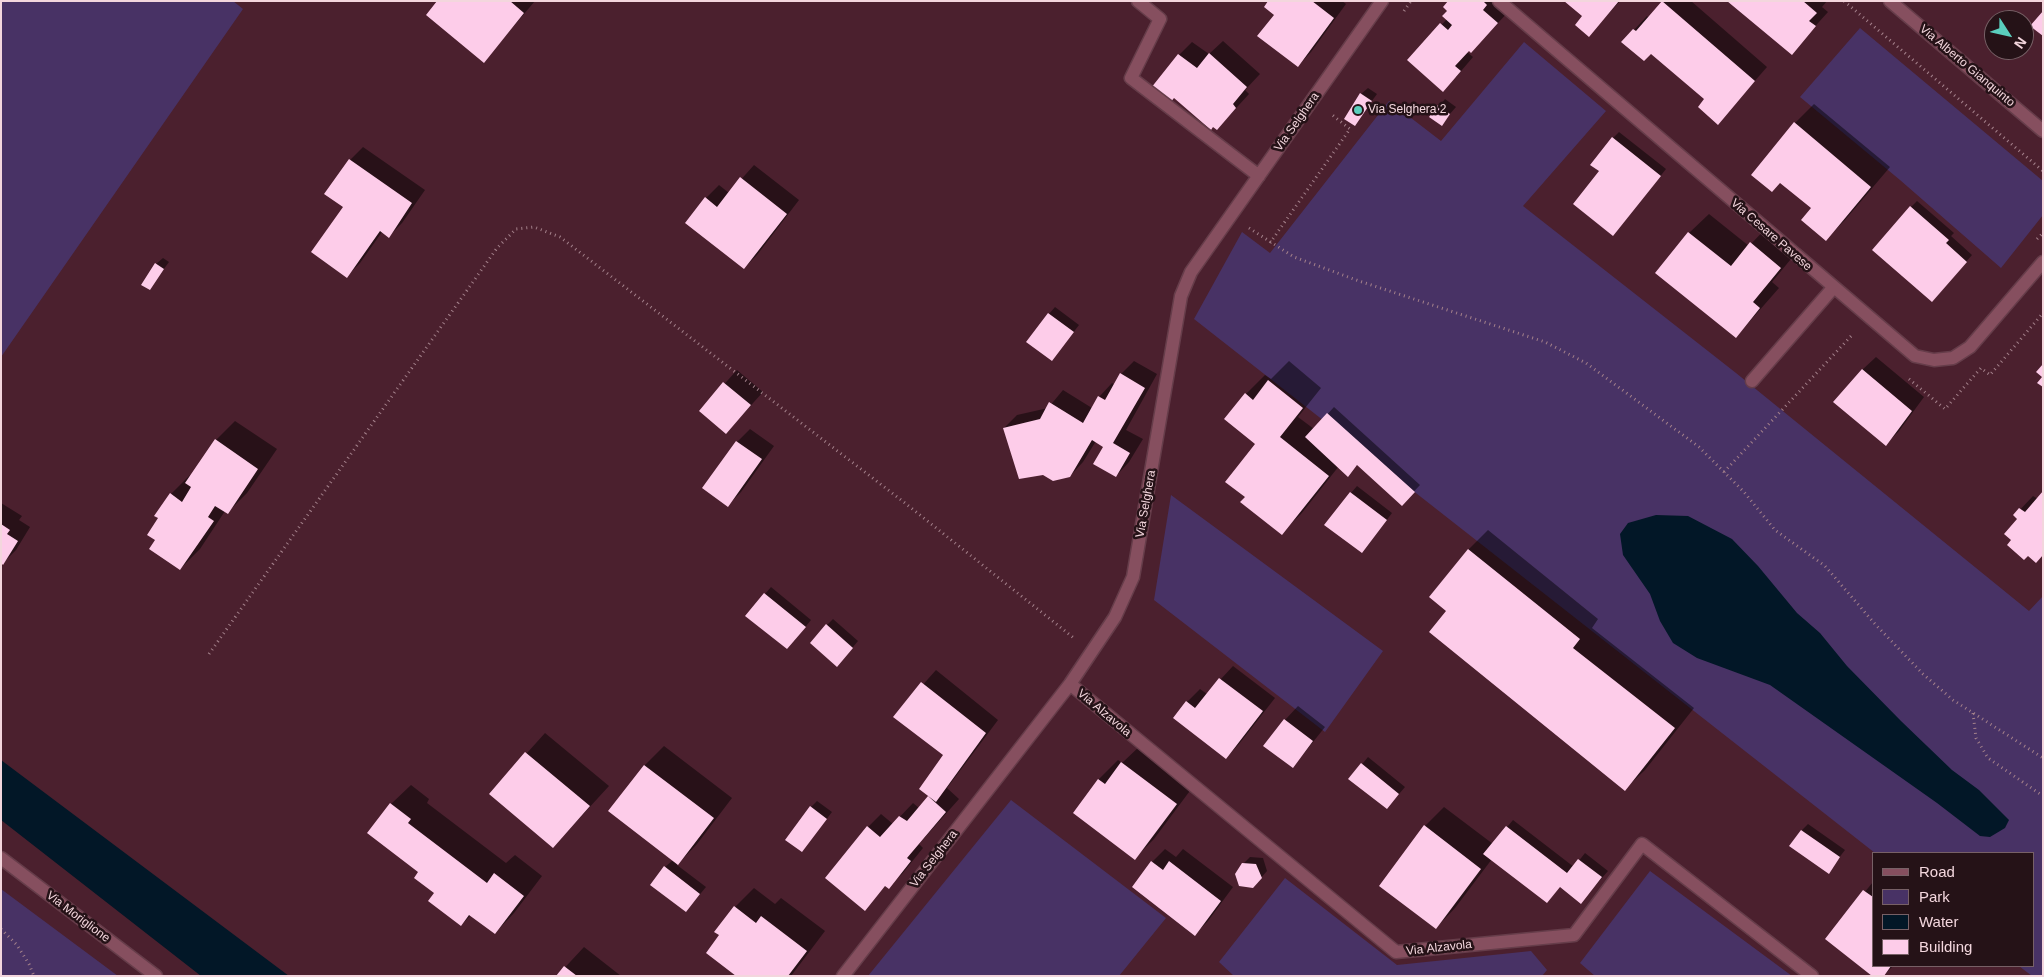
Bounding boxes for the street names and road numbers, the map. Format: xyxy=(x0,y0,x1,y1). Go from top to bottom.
street label: Via Alberto Gianquinto xyxy=(1916,22,2018,110)
street label: Via Selghera xyxy=(1271,90,1323,154)
street label: Via Cesare Pavese xyxy=(1728,196,1814,274)
street label: Via Selghera xyxy=(1133,469,1159,539)
street label: Via Alzavola xyxy=(1074,686,1134,740)
street label: Via Selghera xyxy=(907,828,961,890)
street label: Via Moriglione xyxy=(43,888,113,946)
street label: Via Alzavola xyxy=(1406,937,1472,959)

